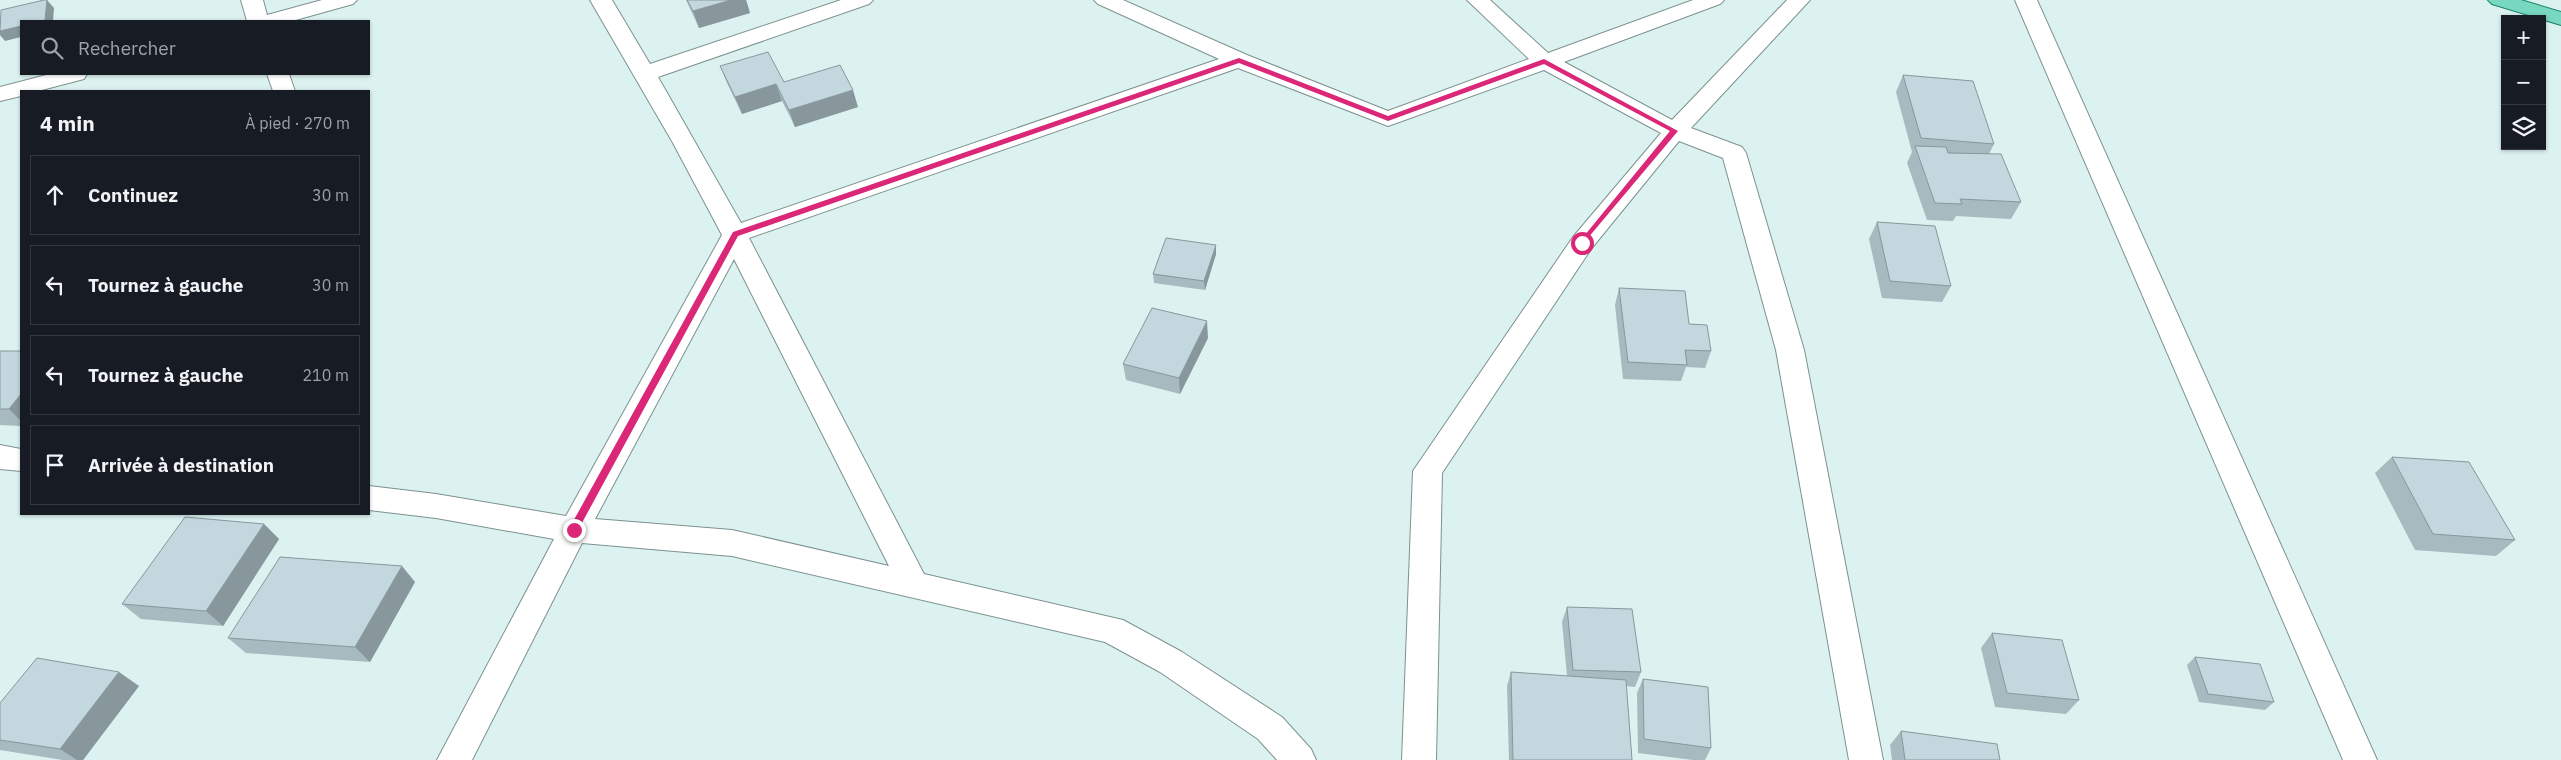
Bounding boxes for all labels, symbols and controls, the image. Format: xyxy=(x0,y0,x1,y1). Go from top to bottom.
map controls xyxy=(2501,15,2546,150)
button: + xyxy=(2501,15,2546,60)
search box xyxy=(20,20,370,75)
icon: search xyxy=(38,34,66,62)
text: Rechercher xyxy=(78,36,176,60)
button: − xyxy=(2501,60,2546,105)
button: layers xyxy=(2501,105,2546,150)
text: 4 min xyxy=(40,109,95,137)
text: À pied · 270 m xyxy=(245,113,350,133)
icon: ahead xyxy=(41,181,69,209)
text: Continuez xyxy=(88,183,178,207)
text: 30 m xyxy=(312,185,349,205)
route start xyxy=(1571,232,1594,255)
icon: left xyxy=(41,271,69,299)
text: Tournez à gauche xyxy=(88,273,244,297)
text: 30 m xyxy=(312,275,349,295)
icon: left xyxy=(41,361,69,389)
text: Tournez à gauche xyxy=(88,363,244,387)
text: 210 m xyxy=(302,365,349,385)
icon: arrive xyxy=(41,451,69,479)
text: Arrivée à destination xyxy=(88,453,274,477)
route end xyxy=(563,519,586,542)

